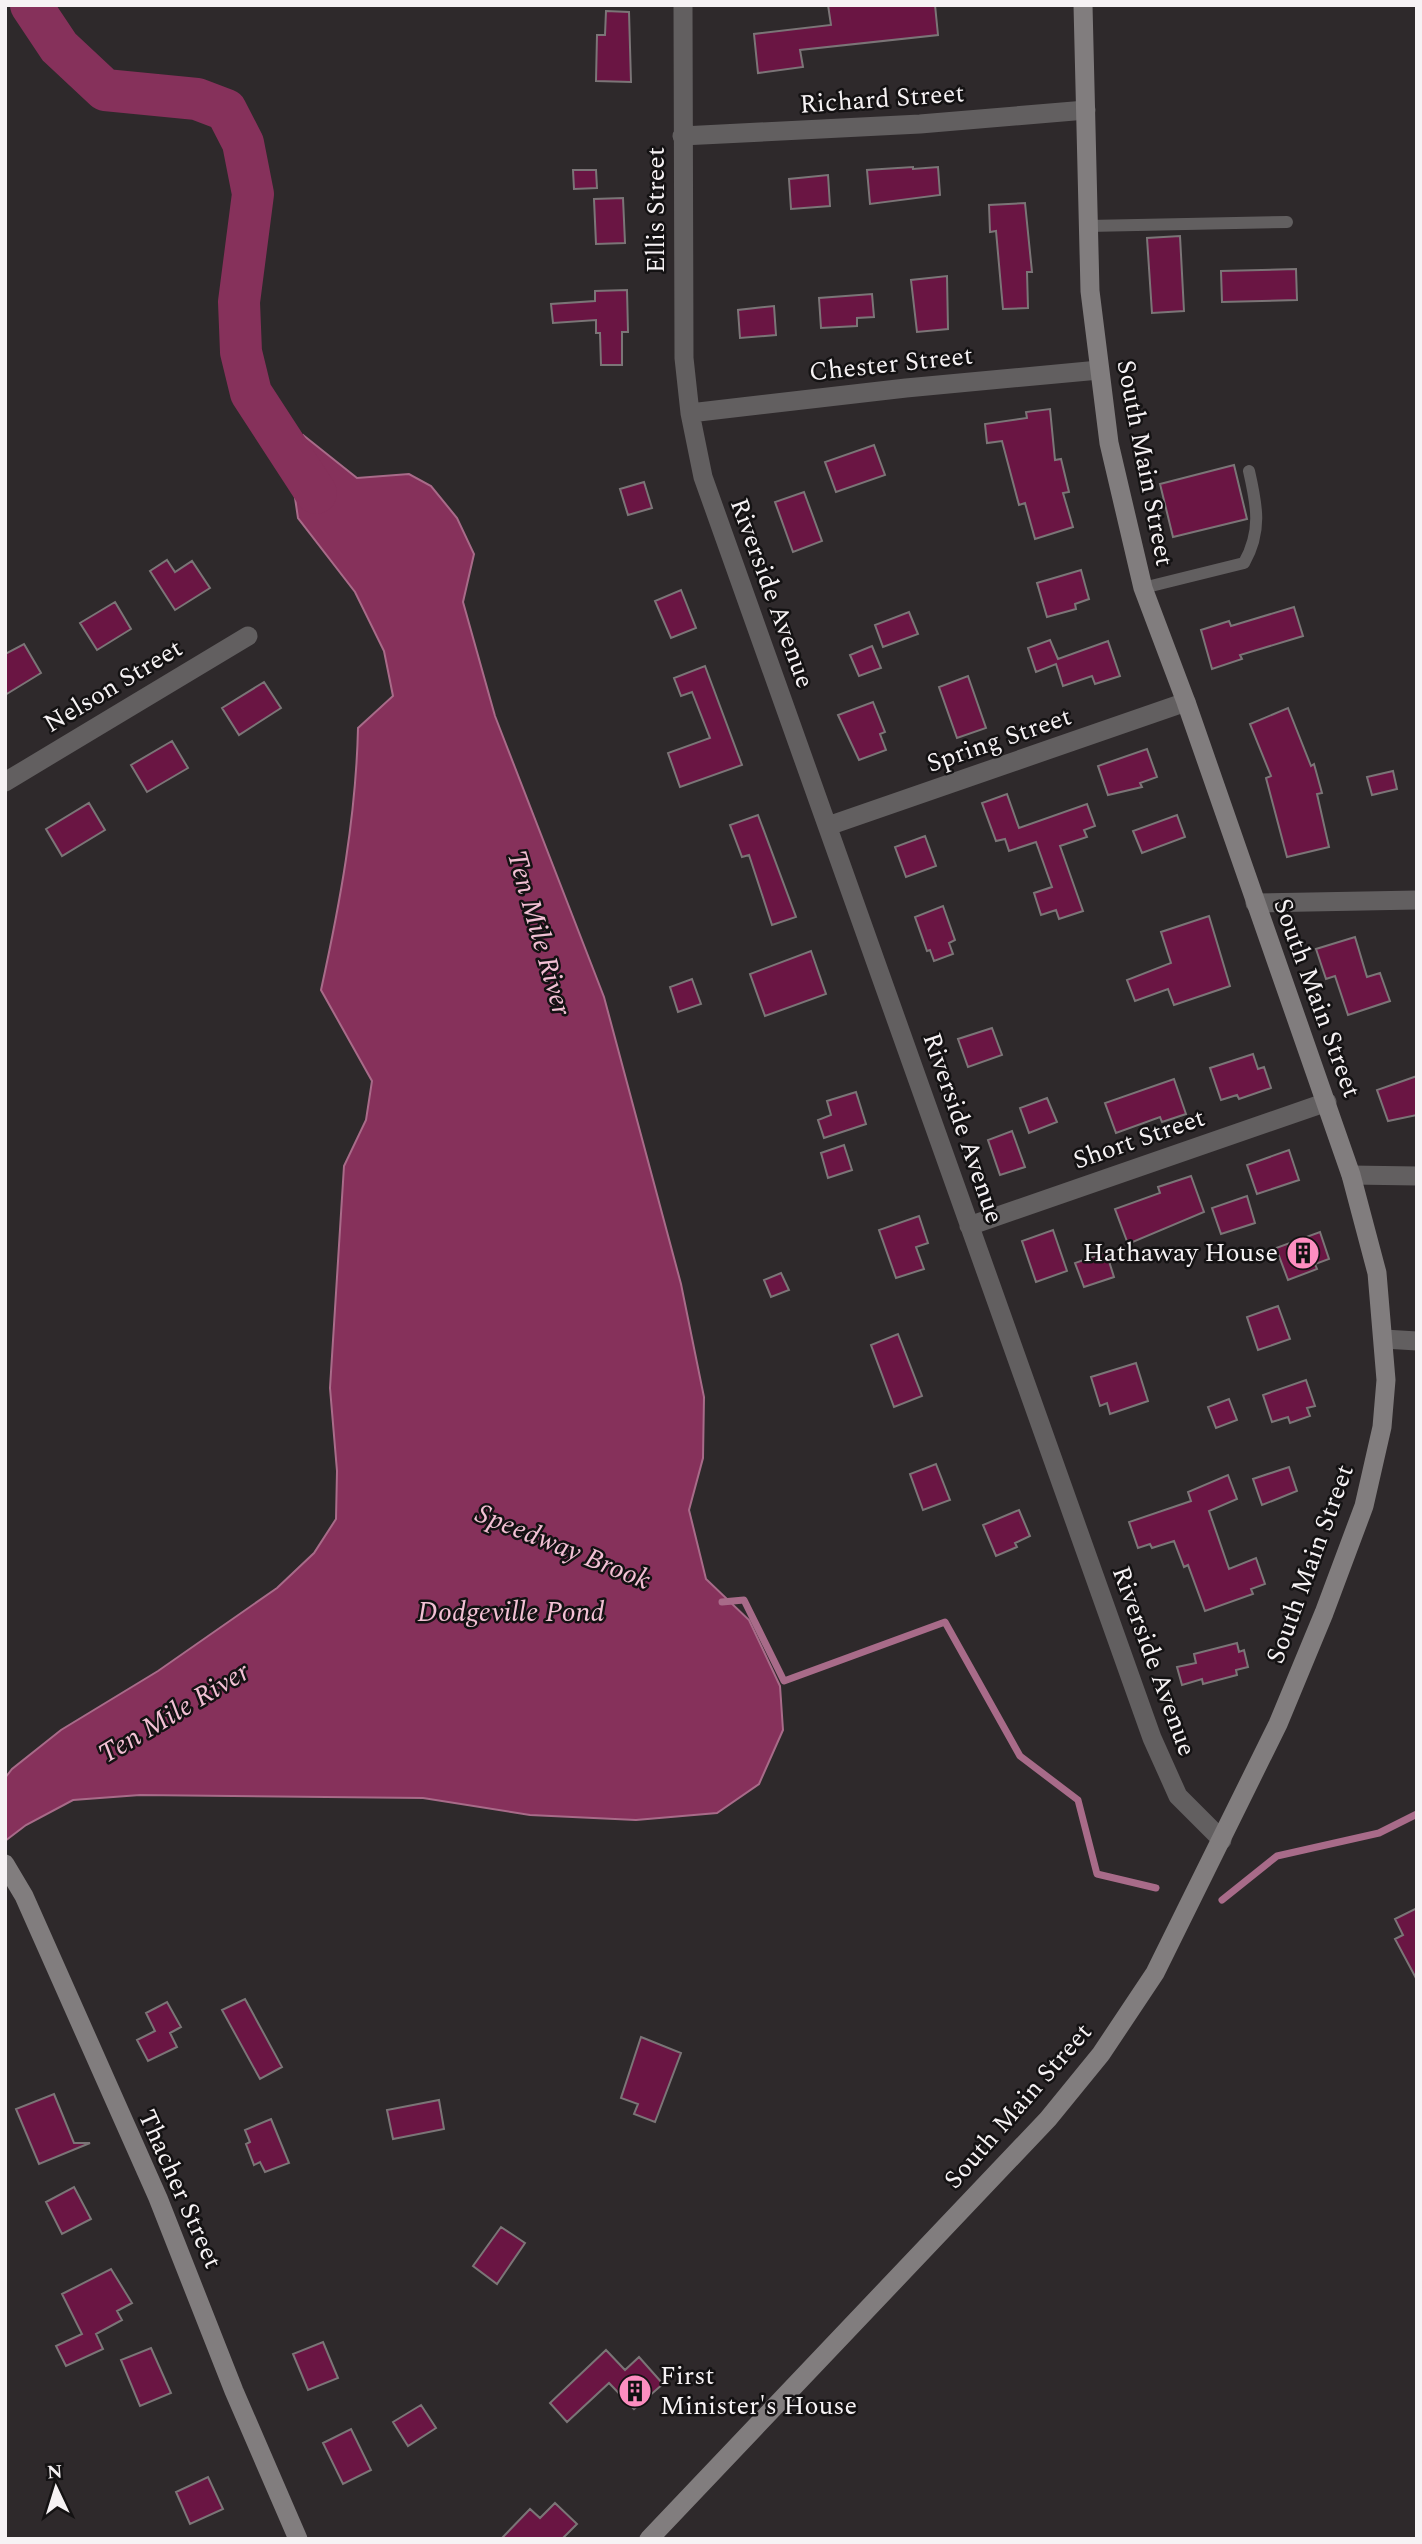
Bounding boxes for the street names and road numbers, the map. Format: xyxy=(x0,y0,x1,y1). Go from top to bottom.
street label: Richard Street xyxy=(798,73,966,125)
street label: Ellis Street xyxy=(636,147,676,273)
street label: Chester Street xyxy=(807,336,975,392)
street label: South Main Street xyxy=(1105,356,1185,570)
street label: Riverside Avenue xyxy=(719,492,825,694)
street label: Nelson Street xyxy=(36,629,190,743)
street label: Spring Street xyxy=(921,697,1077,783)
street label: South Main Street xyxy=(1262,893,1372,1103)
street label: Riverside Avenue xyxy=(912,1027,1014,1229)
street label: Short Street xyxy=(1068,1098,1210,1180)
street label: South Main Street xyxy=(1255,1459,1365,1669)
street label: Riverside Avenue xyxy=(1101,1560,1207,1762)
street label: South Main Street xyxy=(934,2014,1102,2198)
street label: Thacher Street xyxy=(127,2103,233,2275)

